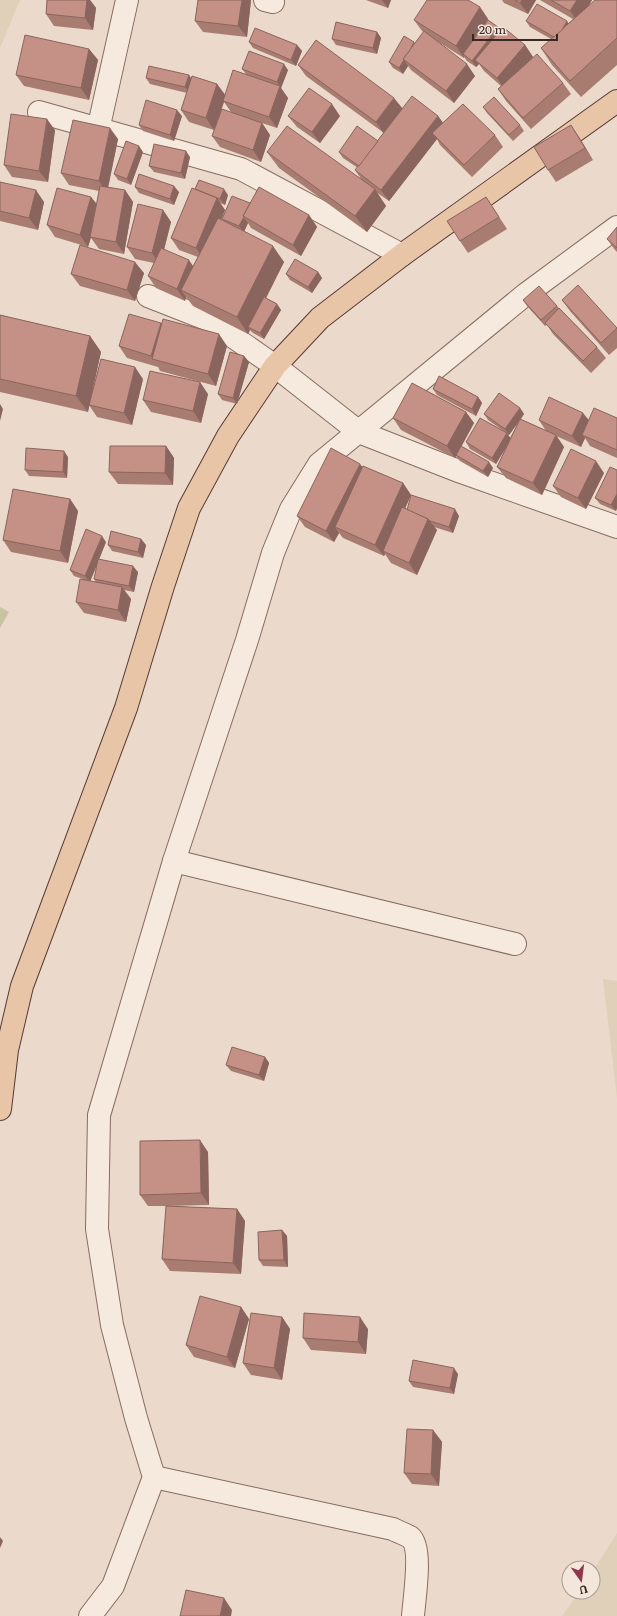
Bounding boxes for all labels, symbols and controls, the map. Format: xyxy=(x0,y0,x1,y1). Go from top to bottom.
scale bar xyxy=(473,16,557,42)
text: 20 m xyxy=(479,20,506,38)
north arrow xyxy=(561,1560,601,1600)
text: U xyxy=(577,1582,590,1600)

